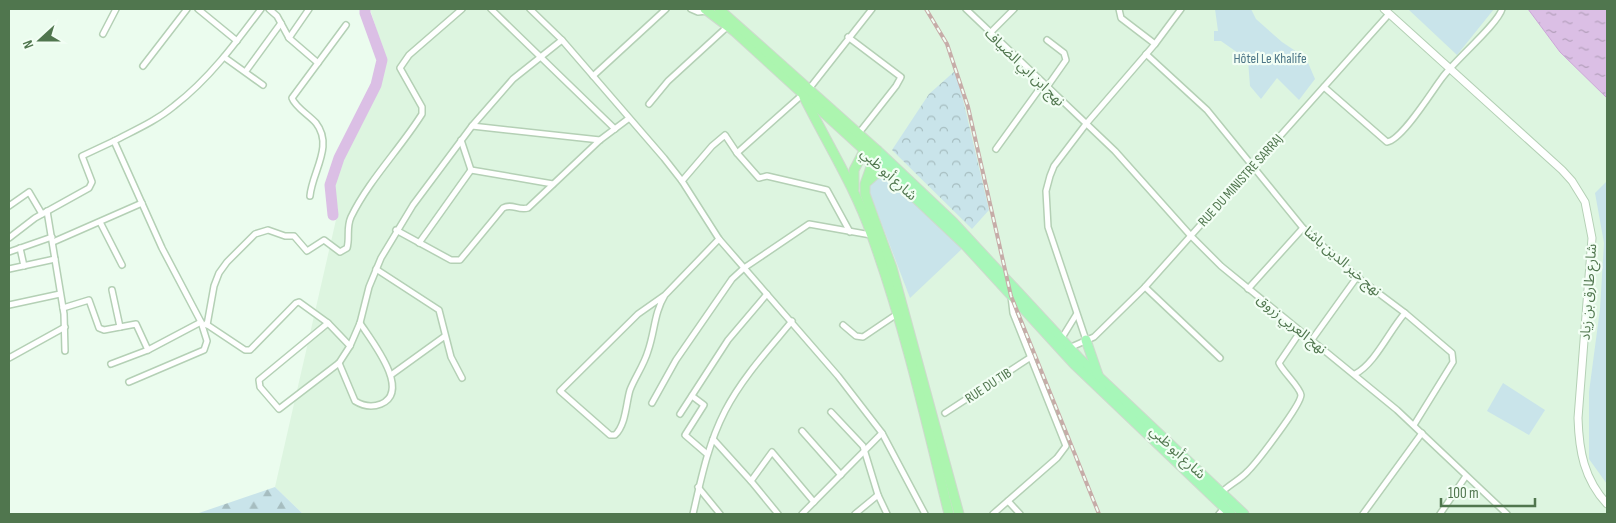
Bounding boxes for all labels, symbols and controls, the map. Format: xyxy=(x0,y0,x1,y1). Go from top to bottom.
north arrow xyxy=(15,15,65,65)
street label: نهج ابن ابي الضياف xyxy=(980,25,1068,112)
text: N xyxy=(19,38,38,51)
park label: Hôtel Le Khalife xyxy=(1233,50,1307,67)
street label: RUE DU MINISTRE SARRAJ xyxy=(1194,131,1286,230)
street label: شارع أبو ظبي xyxy=(855,144,921,206)
street label: نهج خير الدين باشا xyxy=(1299,223,1385,301)
street label: شارع طارق بن زياد xyxy=(1577,243,1602,341)
street label: نهج العربي زروق xyxy=(1252,291,1330,360)
street label: RUE DU TIB xyxy=(962,364,1015,407)
street label: شارع أبو ظبي xyxy=(1145,422,1210,484)
scale bar xyxy=(1441,476,1535,508)
text: 100 m xyxy=(1448,484,1479,503)

